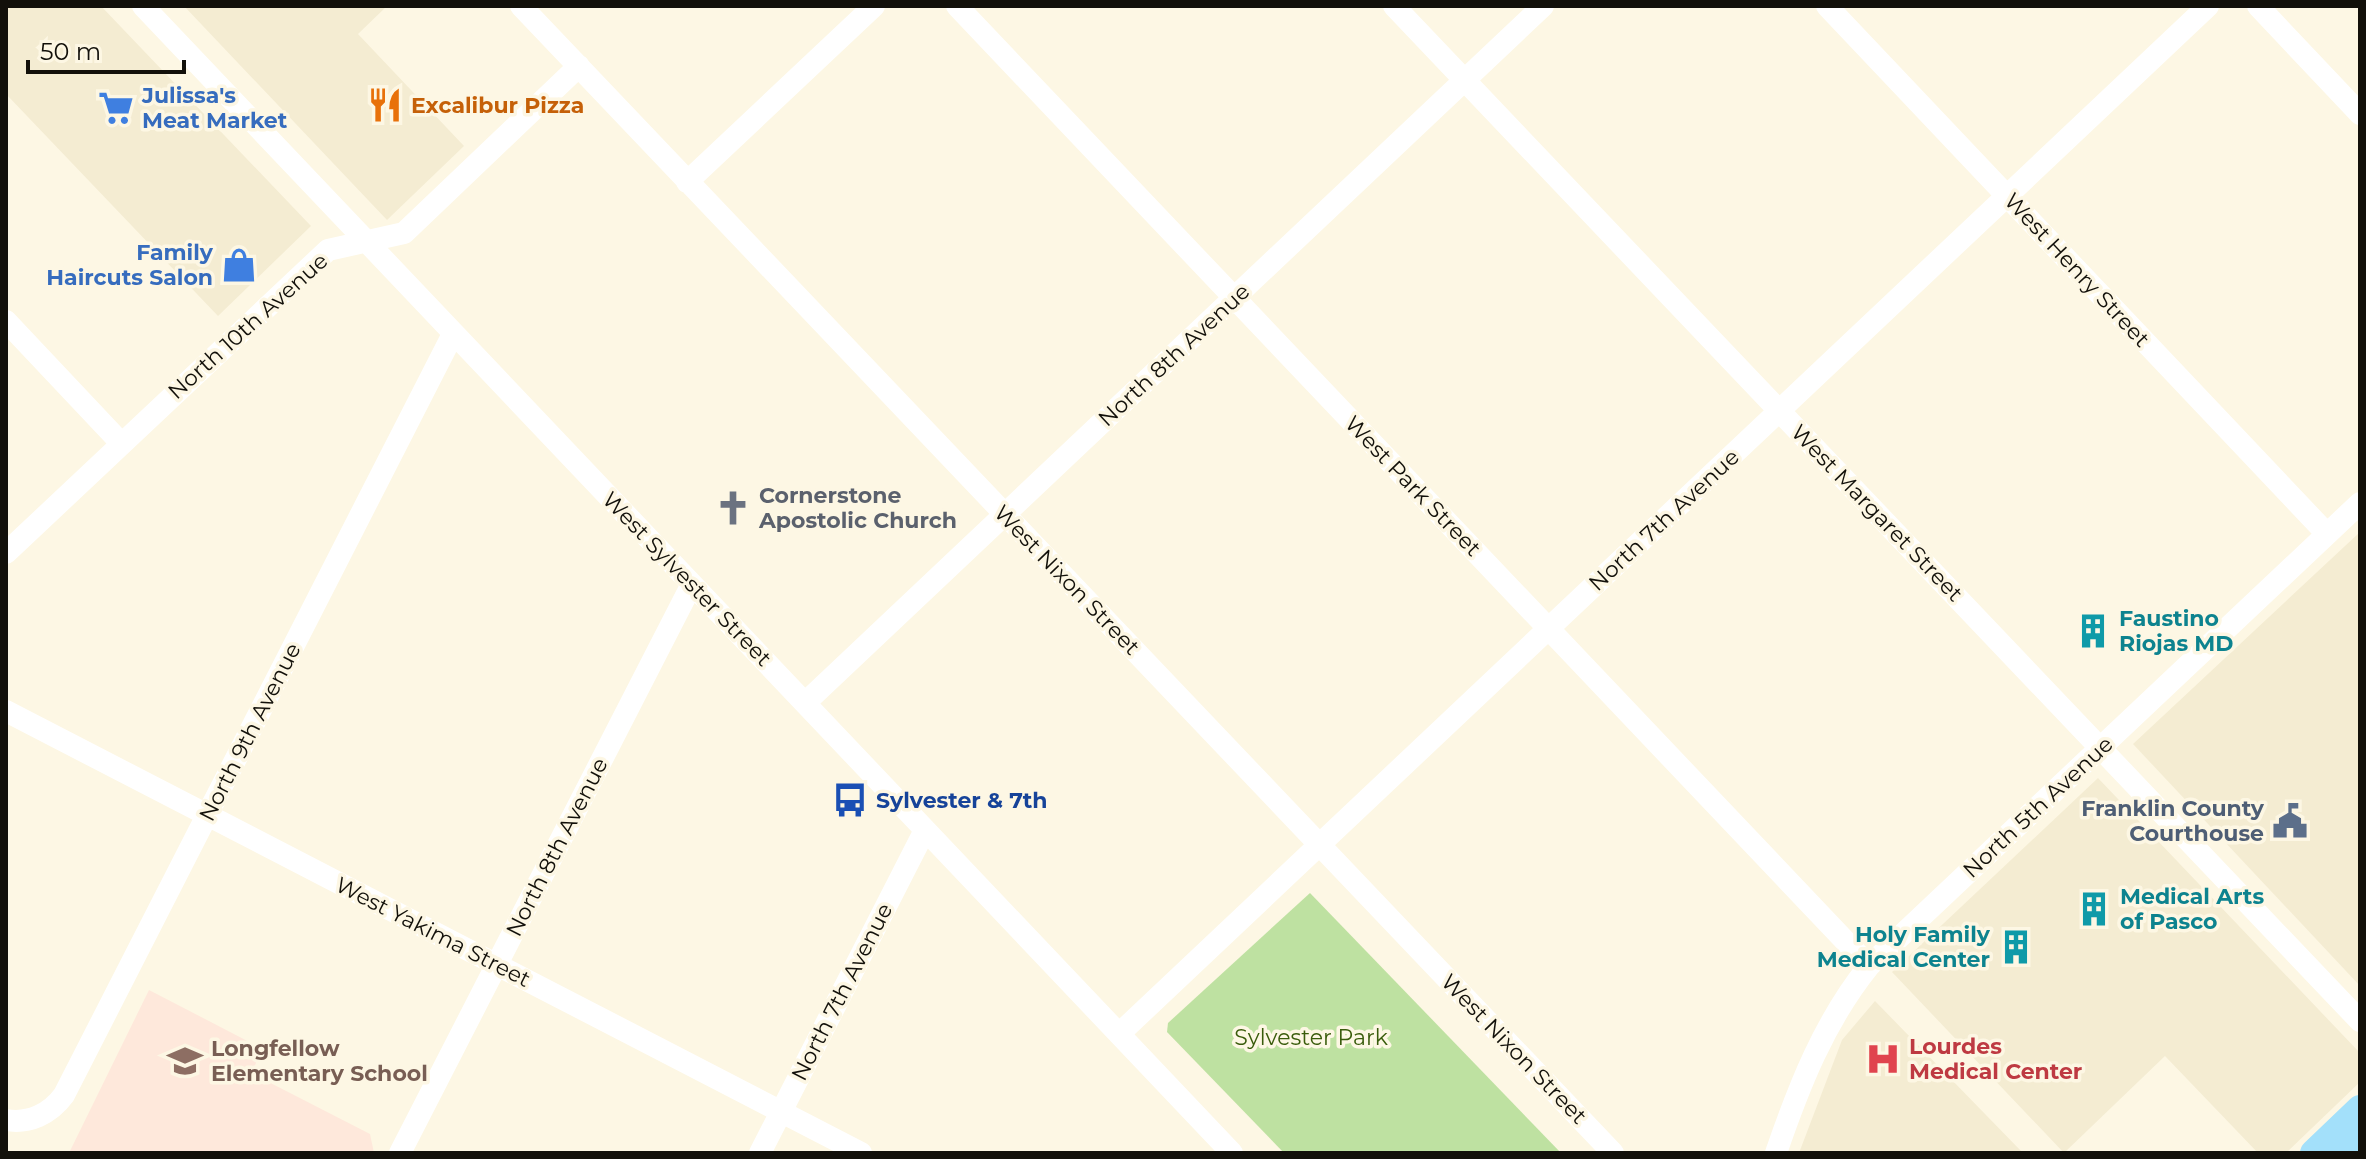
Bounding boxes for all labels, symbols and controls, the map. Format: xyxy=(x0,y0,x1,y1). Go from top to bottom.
scale bar xyxy=(28,24,184,74)
text: 50 m xyxy=(40,37,101,66)
place label: Julissa's Meat Market xyxy=(141,82,288,134)
restaurant icon: Excalibur Pizza xyxy=(366,86,404,124)
supermarket icon: Julissa's Meat Market xyxy=(97,89,135,127)
place label: Excalibur Pizza xyxy=(411,92,584,119)
street label: West Henry Street xyxy=(1999,187,2155,353)
place label: Family Haircuts Salon xyxy=(46,239,214,291)
shop icon: Family Haircuts Salon xyxy=(220,246,258,284)
street label: North 10th Avenue xyxy=(163,247,333,405)
street label: North 8th Avenue xyxy=(1093,278,1255,432)
street label: West Park Street xyxy=(1339,410,1487,562)
street label: West Margaret Street xyxy=(1785,419,1969,607)
street label: North 7th Avenue xyxy=(1583,443,1745,597)
place label: Cornerstone Apostolic Church xyxy=(758,482,957,534)
street label: West Sylvester Street xyxy=(597,486,777,672)
church icon: Cornerstone Apostolic Church xyxy=(714,489,752,527)
street label: West Nixon Street xyxy=(988,499,1146,661)
place label: Faustino Riojas MD xyxy=(2119,605,2233,657)
building icon: Faustino Riojas MD xyxy=(2074,612,2112,650)
street label: North 9th Avenue xyxy=(193,638,307,826)
street label: North 5th Avenue xyxy=(1957,730,2119,884)
street label: North 8th Avenue xyxy=(500,753,614,941)
bus stop icon: Sylvester & 7th xyxy=(831,781,869,819)
place label: Sylvester & 7th xyxy=(876,787,1048,814)
place label: Franklin County Courthouse xyxy=(2081,795,2265,847)
public building icon: Franklin County Courthouse xyxy=(2271,802,2309,840)
street label: West Yakima Street xyxy=(331,871,535,993)
place label: Medical Arts of Pasco xyxy=(2120,883,2264,935)
building icon: Medical Arts of Pasco xyxy=(2075,890,2113,928)
street label: North 7th Avenue xyxy=(786,899,898,1085)
place label: Holy Family Medical Center xyxy=(1817,921,1991,973)
building icon: Holy Family Medical Center xyxy=(1997,928,2035,966)
street label: West Nixon Street xyxy=(1435,968,1593,1130)
park label: Sylvester Park xyxy=(1234,1024,1389,1051)
place label: Lourdes Medical Center xyxy=(1909,1033,2082,1085)
place label: Longfellow Elementary School xyxy=(211,1035,428,1087)
hospital icon: Lourdes Medical Center xyxy=(1864,1040,1902,1078)
school or university icon: Longfellow Elementary School xyxy=(166,1042,204,1080)

